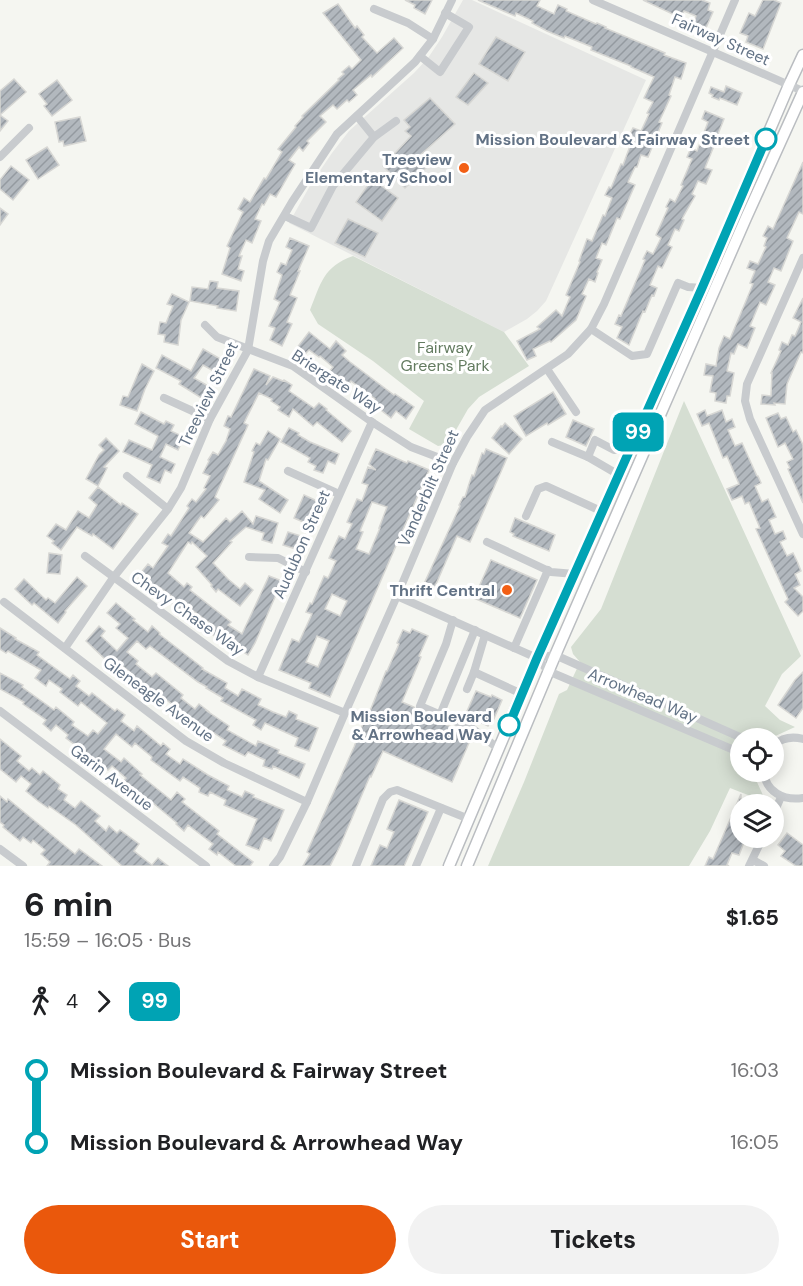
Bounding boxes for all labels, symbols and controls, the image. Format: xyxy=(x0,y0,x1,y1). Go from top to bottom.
street label: Fairway Street xyxy=(668,8,773,70)
marker: Mission Boulevard & Fairway Street xyxy=(755,128,777,150)
place label: Mission Boulevard & Fairway Street xyxy=(476,129,750,150)
place label: Treeview Elementary School xyxy=(305,149,452,188)
marker: Treeview Elementary School xyxy=(457,161,471,175)
park label: Fairway Greens Park xyxy=(401,337,490,376)
street label: Treeview Street xyxy=(174,338,243,450)
street label: Briergate Way xyxy=(288,345,386,418)
line badge: 99 xyxy=(611,412,665,452)
text: 99 xyxy=(625,418,651,446)
street label: Vanderbilt Street xyxy=(393,426,464,550)
street label: Audubon Street xyxy=(268,486,335,602)
street label: Chevy Chase Way xyxy=(127,566,249,660)
place label: Thrift Central xyxy=(390,580,495,601)
marker: Thrift Central xyxy=(500,583,514,597)
street label: Gleneagle Avenue xyxy=(99,652,218,747)
street label: Arrowhead Way xyxy=(585,663,701,728)
place label: Mission Boulevard & Arrowhead Way xyxy=(350,706,492,745)
marker: Mission Boulevard & Arrowhead Way xyxy=(498,714,520,736)
map controls xyxy=(730,728,784,848)
button: locate xyxy=(730,728,784,782)
street label: Garin Avenue xyxy=(66,739,157,815)
button: layers xyxy=(730,794,784,848)
text: 6 min xyxy=(24,883,113,926)
text: $1.65 xyxy=(726,903,779,932)
text: 15:59 – 16:05 · Bus xyxy=(24,927,192,953)
icon: walk xyxy=(24,985,57,1018)
icon: forward xyxy=(87,985,120,1018)
text: 99 xyxy=(141,987,168,1015)
text: 4 xyxy=(66,988,78,1014)
text: Mission Boulevard & Fairway Street xyxy=(70,1056,447,1085)
text: 16:03 xyxy=(731,1057,779,1083)
text: Mission Boulevard & Arrowhead Way xyxy=(70,1128,463,1157)
text: 16:05 xyxy=(730,1129,779,1155)
button: Start xyxy=(24,1205,396,1274)
button: Tickets xyxy=(408,1205,779,1274)

